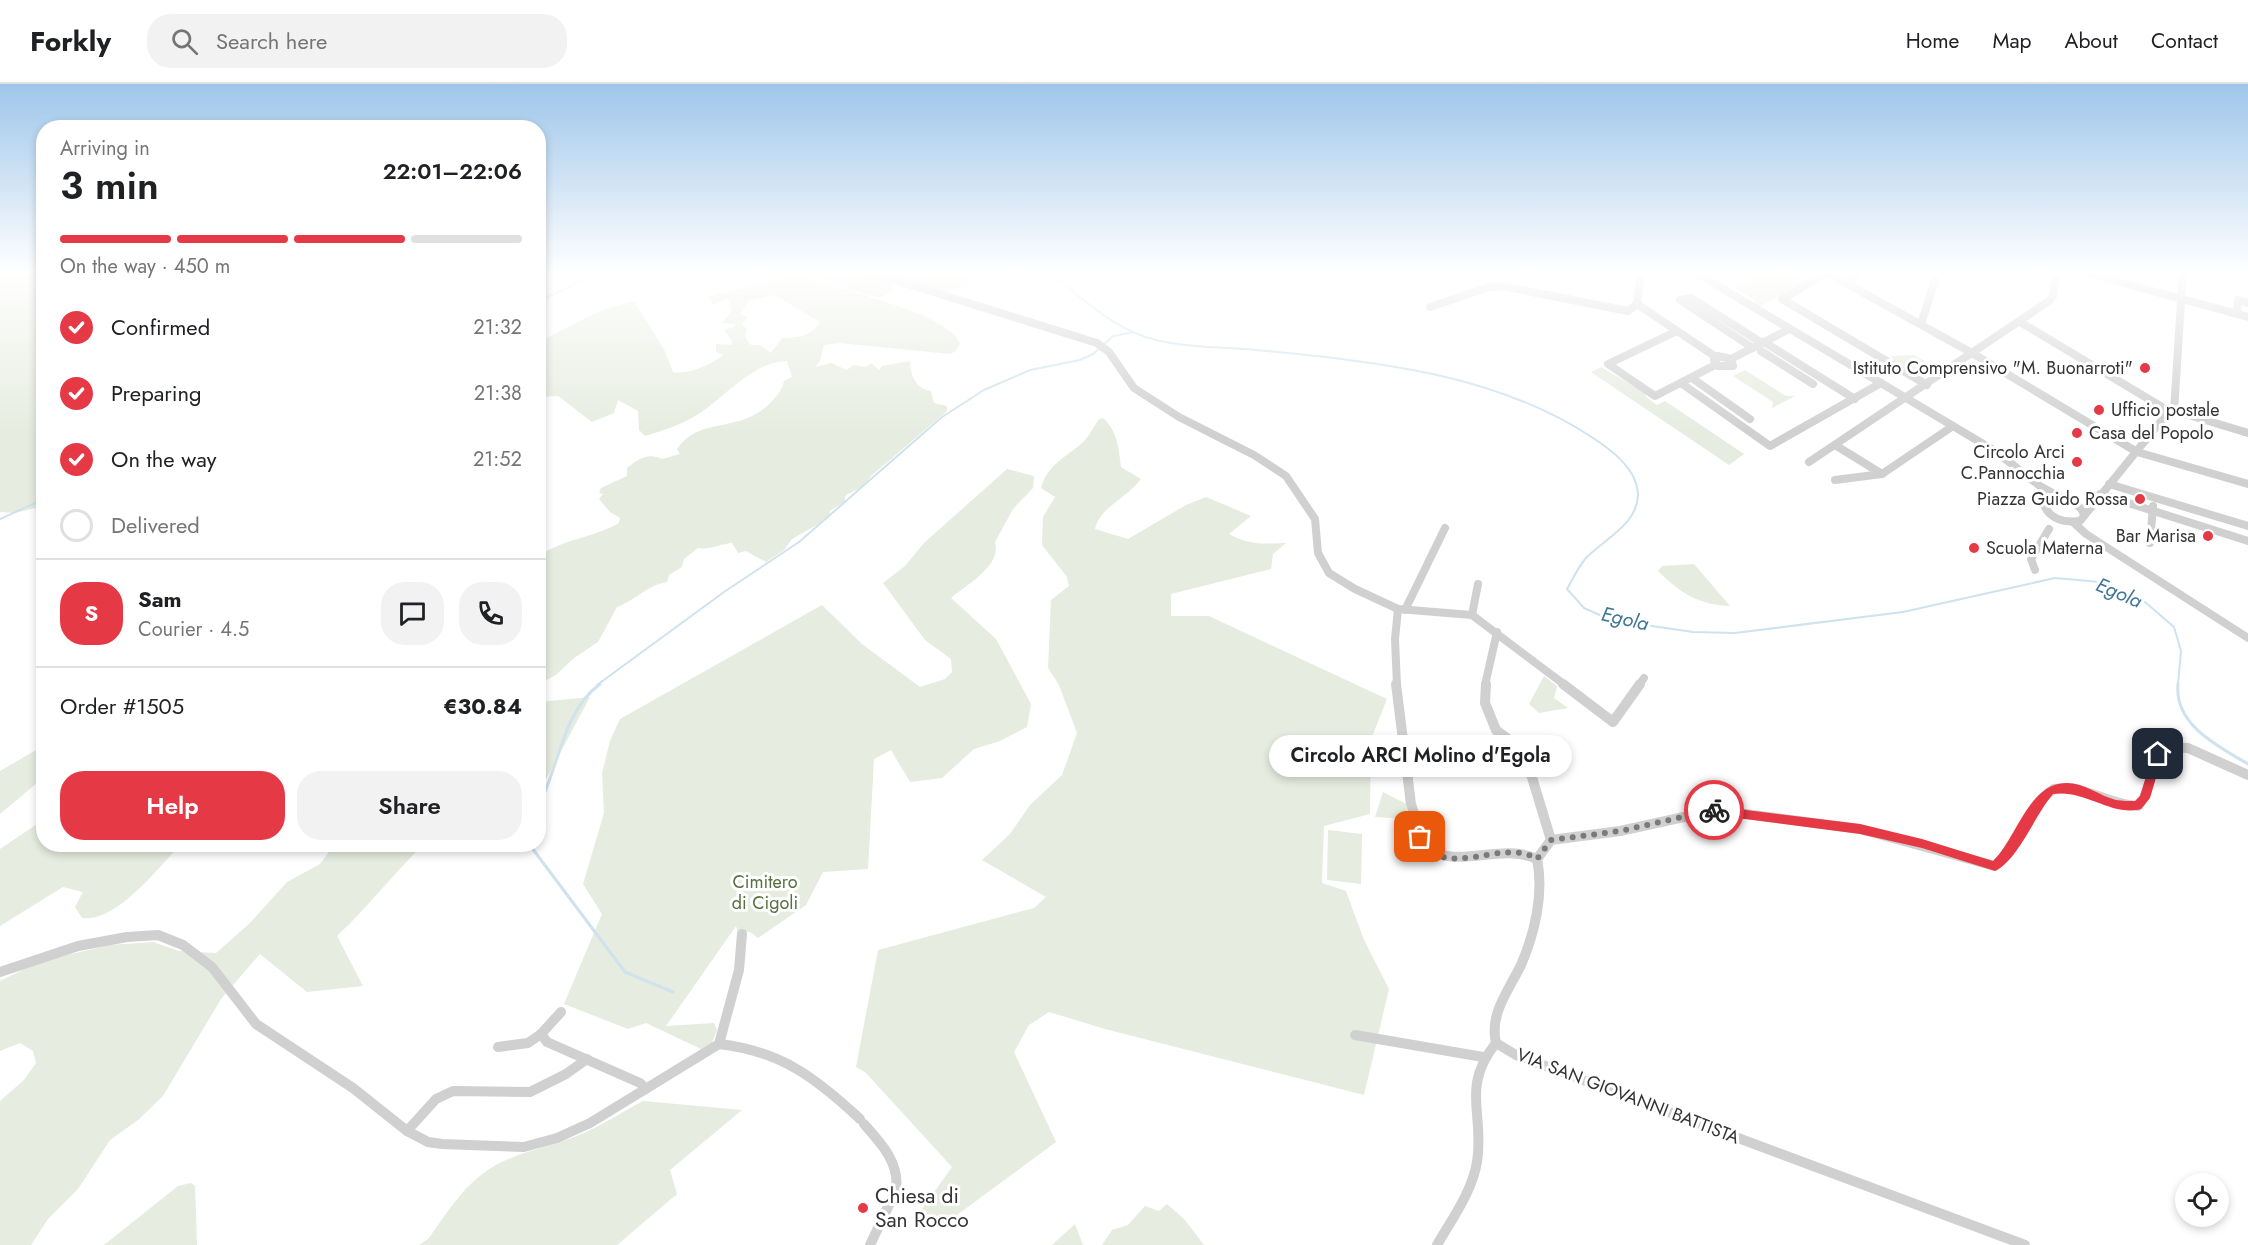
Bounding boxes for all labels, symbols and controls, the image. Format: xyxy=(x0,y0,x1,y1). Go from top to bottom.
search box xyxy=(147,14,567,68)
text: Forkly xyxy=(30,21,111,62)
icon: search xyxy=(168,25,201,58)
text: Search here xyxy=(216,25,327,57)
text: Home xyxy=(1906,26,1959,56)
text: Map xyxy=(1992,26,2032,56)
text: About xyxy=(2065,26,2118,56)
text: Contact xyxy=(2151,26,2218,56)
text: Arriving in xyxy=(60,134,150,163)
text: 22:01–22:06 xyxy=(383,155,522,187)
text: 3 min xyxy=(60,157,159,214)
text: On the way · 450 m xyxy=(60,252,230,281)
icon: check xyxy=(60,311,93,344)
text: Confirmed xyxy=(111,311,210,343)
text: 21:32 xyxy=(473,313,522,342)
place label: Istituto Comprensivo "M. Buonarroti" xyxy=(1853,355,2133,381)
marker: Istituto Comprensivo "M. Buonarroti" xyxy=(2138,361,2152,375)
icon: check xyxy=(60,377,93,410)
text: Preparing xyxy=(111,377,202,409)
text: 21:38 xyxy=(474,379,522,408)
place label: Ufficio postale xyxy=(2111,397,2220,423)
marker: Ufficio postale xyxy=(2092,403,2106,417)
place label: Casa del Popolo xyxy=(2089,420,2214,446)
marker: Casa del Popolo xyxy=(2070,426,2084,440)
place label: Circolo Arci C.Pannocchia xyxy=(1961,439,2065,486)
icon: check xyxy=(60,443,93,476)
text: On the way xyxy=(111,443,216,475)
text: 21:52 xyxy=(473,445,522,474)
marker: Circolo Arci C.Pannocchia xyxy=(2070,455,2084,469)
place label: Piazza Guido Rossa xyxy=(1977,486,2128,512)
marker: Piazza Guido Rossa xyxy=(2133,492,2147,506)
text: Delivered xyxy=(111,509,200,541)
place label: Bar Marisa xyxy=(2116,523,2196,549)
marker: Bar Marisa xyxy=(2201,529,2215,543)
place label: Scuola Materna xyxy=(1986,535,2103,561)
marker: Scuola Materna xyxy=(1967,541,1981,555)
water label: Egola xyxy=(2091,570,2147,616)
button: chat xyxy=(381,582,444,645)
button: phone xyxy=(459,582,522,645)
text: Sam xyxy=(138,583,182,615)
text: S xyxy=(85,597,98,629)
water label: Egola xyxy=(1598,599,1652,639)
text: Courier · 4.5 xyxy=(138,615,249,644)
text: Order #1505 xyxy=(60,690,184,722)
text: €30.84 xyxy=(443,690,522,722)
pin xyxy=(2132,728,2183,779)
callout: Circolo ARCI Molino d'Egola xyxy=(1268,735,1571,777)
icon: home xyxy=(2141,737,2174,770)
text: Circolo ARCI Molino d'Egola xyxy=(1290,741,1551,770)
button: Help xyxy=(60,771,285,840)
button: Share xyxy=(297,771,522,840)
courier xyxy=(1684,780,1744,840)
icon: bike xyxy=(1698,794,1731,827)
pin xyxy=(1394,811,1445,862)
icon: bag xyxy=(1403,820,1436,853)
park label: Cimitero di Cigoli xyxy=(732,869,798,916)
street label: VIA SAN GIOVANNI BATTISTA xyxy=(1513,1041,1743,1151)
map controls xyxy=(2175,1173,2229,1227)
button: locate xyxy=(2175,1173,2229,1227)
place label: Chiesa di San Rocco xyxy=(875,1181,969,1235)
marker: Chiesa di San Rocco xyxy=(856,1201,870,1215)

